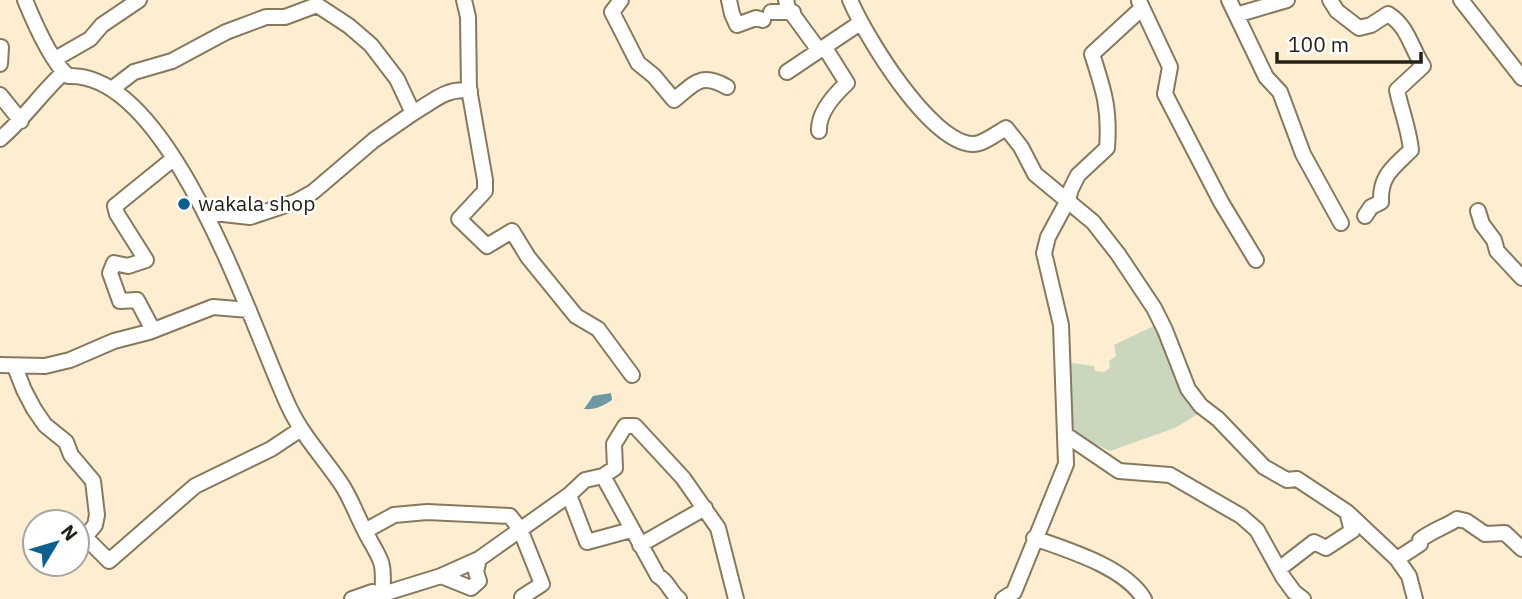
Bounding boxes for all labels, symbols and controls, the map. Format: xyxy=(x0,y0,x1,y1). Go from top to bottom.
scale bar xyxy=(1277,21,1420,65)
text: 100 m xyxy=(1288,30,1349,58)
place label: wakala shop xyxy=(198,189,315,217)
marker: wakala shop xyxy=(176,196,192,212)
north arrow xyxy=(21,508,91,578)
text: N xyxy=(56,520,83,545)

